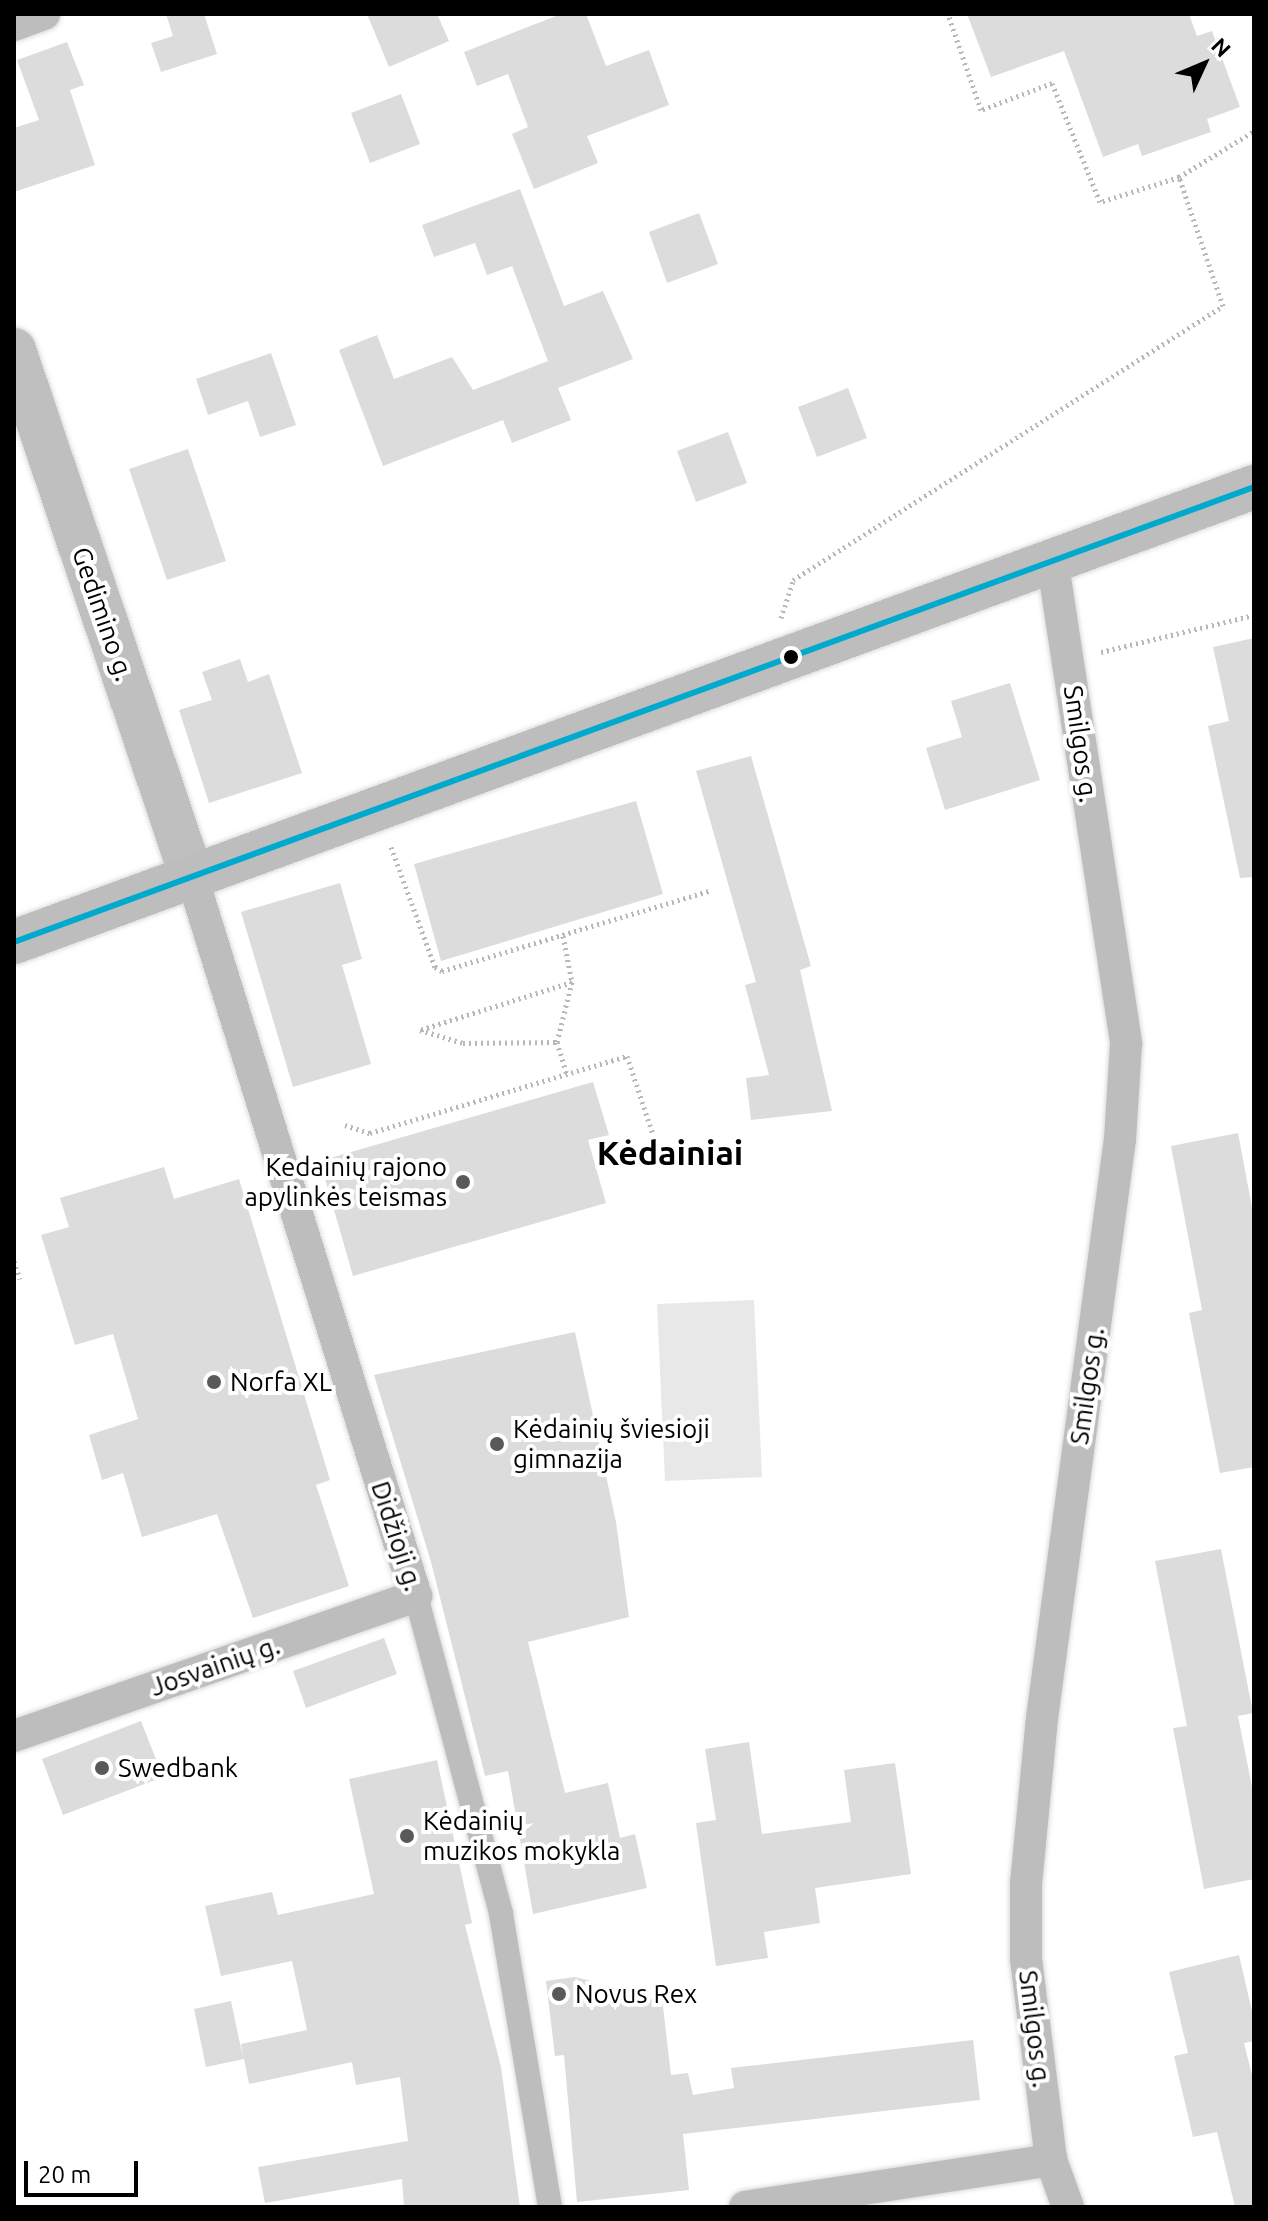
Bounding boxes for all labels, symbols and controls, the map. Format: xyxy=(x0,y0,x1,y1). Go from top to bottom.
north arrow xyxy=(1164,24,1244,104)
text: N xyxy=(1207,32,1236,62)
street label: Gedimino g. xyxy=(66,543,140,685)
unlabelled marker xyxy=(783,649,799,665)
street label: Smilgos g. xyxy=(1057,683,1105,805)
district label: Kėdainiai xyxy=(597,1133,743,1173)
place label: Kedainių rajono apylinkės teismas xyxy=(244,1151,447,1212)
marker: Kedainių rajono apylinkės teismas xyxy=(454,1173,472,1191)
street label: Smilgos g. xyxy=(1063,1325,1111,1447)
place label: Norfa XL xyxy=(230,1366,332,1398)
marker: Norfa XL xyxy=(205,1373,223,1391)
place label: Kėdainių šviesioji gimnazija xyxy=(513,1413,710,1474)
marker: Kėdainių šviesioji gimnazija xyxy=(488,1435,506,1453)
street label: Didžioji g. xyxy=(365,1477,429,1595)
street label: Josvainių g. xyxy=(146,1629,284,1703)
place label: Swedbank xyxy=(118,1752,238,1784)
marker: Swedbank xyxy=(93,1759,111,1777)
place label: Kėdainių muzikos mokykla xyxy=(423,1805,620,1866)
marker: Kėdainių muzikos mokykla xyxy=(398,1827,416,1845)
street label: Smilgos g. xyxy=(1012,1969,1058,2089)
place label: Novus Rex xyxy=(575,1978,697,2010)
marker: Novus Rex xyxy=(550,1985,568,2003)
scale bar xyxy=(28,2145,142,2195)
text: 20 m xyxy=(38,2161,91,2188)

